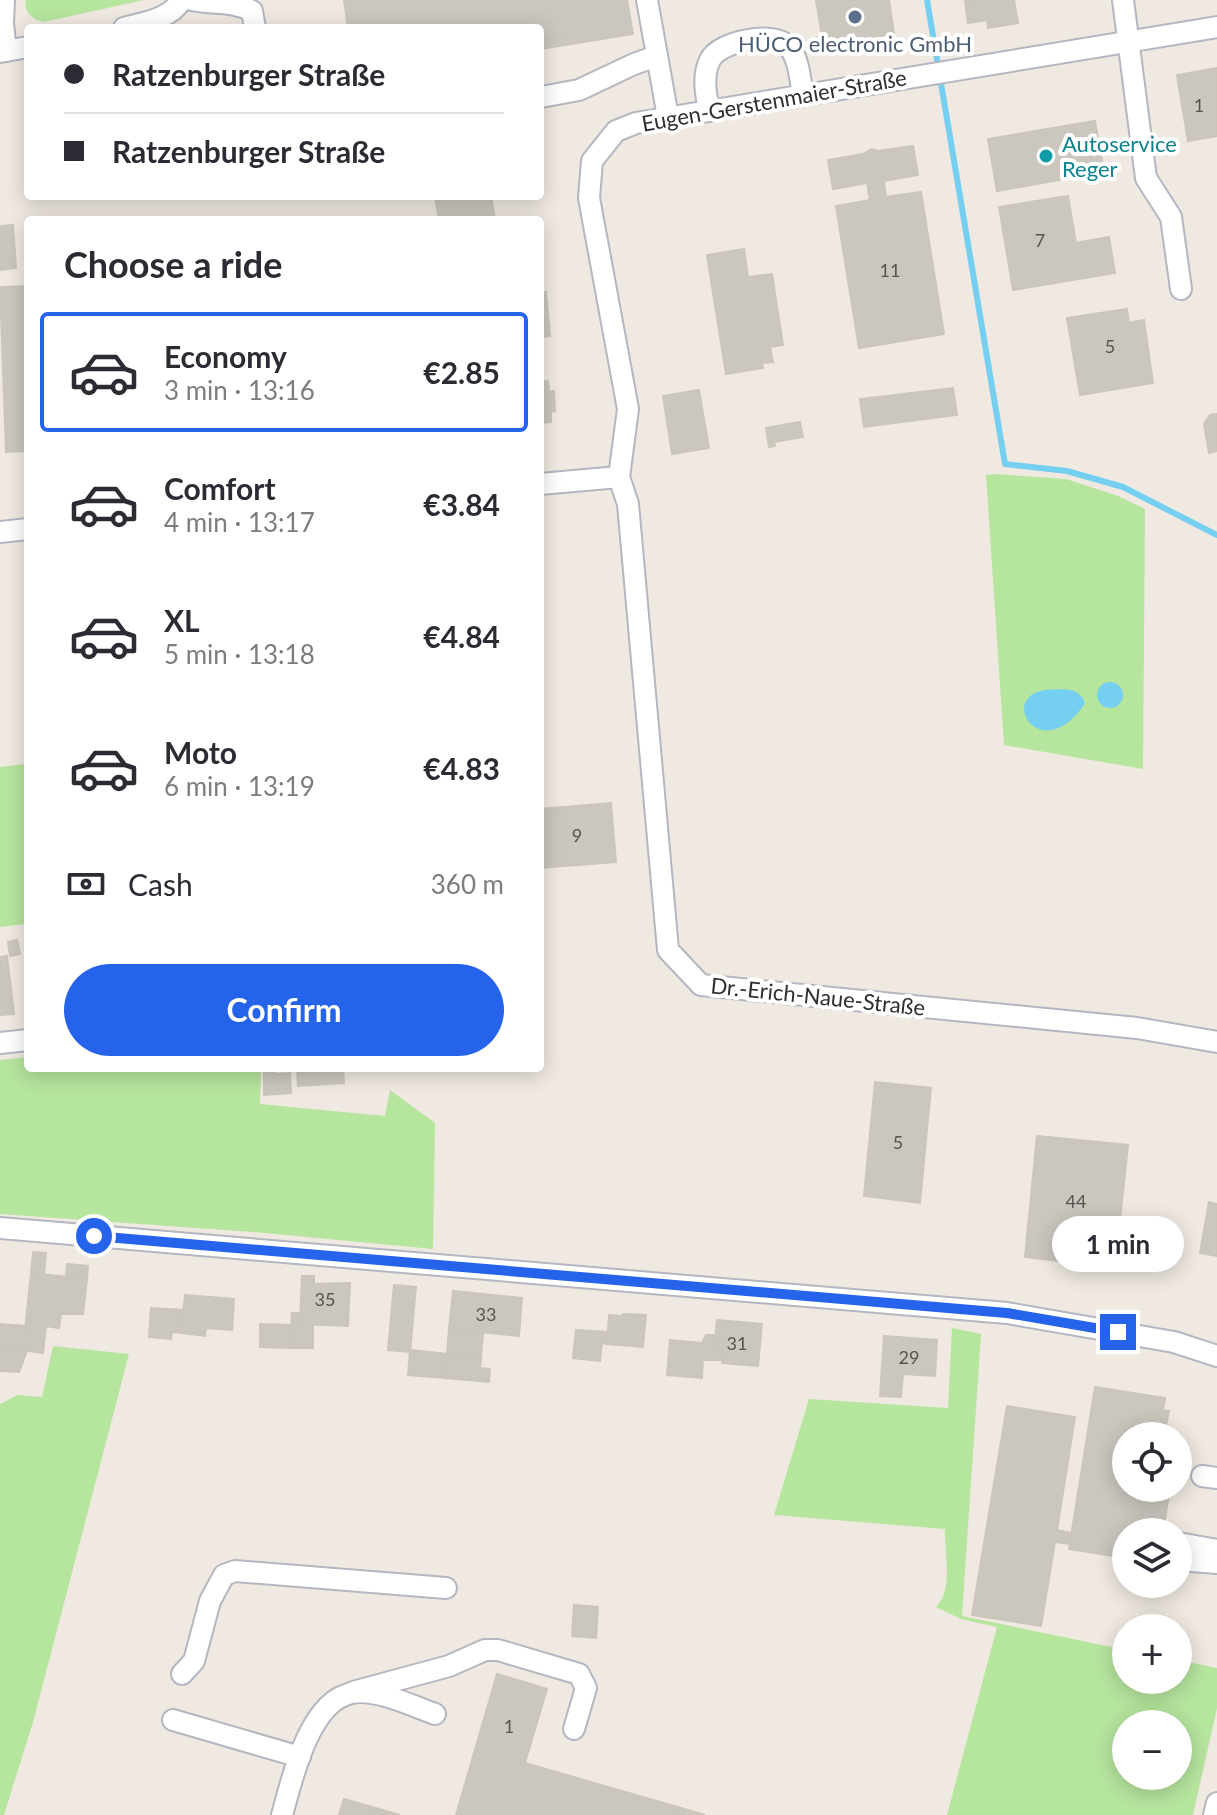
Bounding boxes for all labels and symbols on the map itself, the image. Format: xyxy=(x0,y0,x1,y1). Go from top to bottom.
marker: HÜCO electronic GmbH xyxy=(846,8,864,26)
place label: HÜCO electronic GmbH xyxy=(738,30,972,57)
street label: Eugen-Gerstenmaier-Straße xyxy=(639,63,909,137)
house number: 1 xyxy=(1194,94,1204,116)
place label: Autoservice Reger xyxy=(1062,130,1177,182)
marker: Autoservice Reger xyxy=(1037,147,1055,165)
house number: 7 xyxy=(1035,229,1045,251)
house number: 11 xyxy=(880,259,900,281)
house number: 5 xyxy=(1105,335,1115,357)
house number: 9 xyxy=(572,824,582,846)
street label: Dr.-Erich-Naue-Straße xyxy=(709,971,927,1021)
house number: 5 xyxy=(893,1131,903,1153)
house number: 44 xyxy=(1066,1190,1086,1212)
callout: 1 min xyxy=(1052,1216,1184,1272)
route start xyxy=(76,1218,112,1254)
house number: 35 xyxy=(315,1288,335,1310)
house number: 33 xyxy=(476,1303,496,1325)
route end xyxy=(1100,1314,1136,1350)
house number: 31 xyxy=(727,1332,747,1354)
house number: 29 xyxy=(899,1346,919,1368)
house number: 1 xyxy=(504,1715,514,1737)

